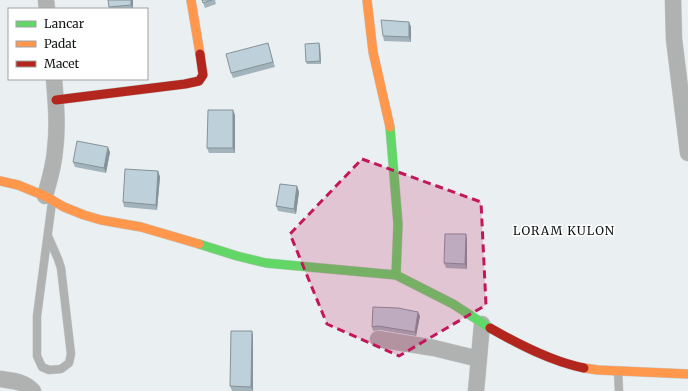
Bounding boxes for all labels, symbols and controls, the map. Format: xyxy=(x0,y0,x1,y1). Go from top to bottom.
legend xyxy=(8,8,148,80)
text: Lancar xyxy=(44,16,85,31)
text: Padat xyxy=(44,36,77,51)
text: Macet xyxy=(44,56,80,71)
district label: LORAM KULON xyxy=(513,223,615,238)

